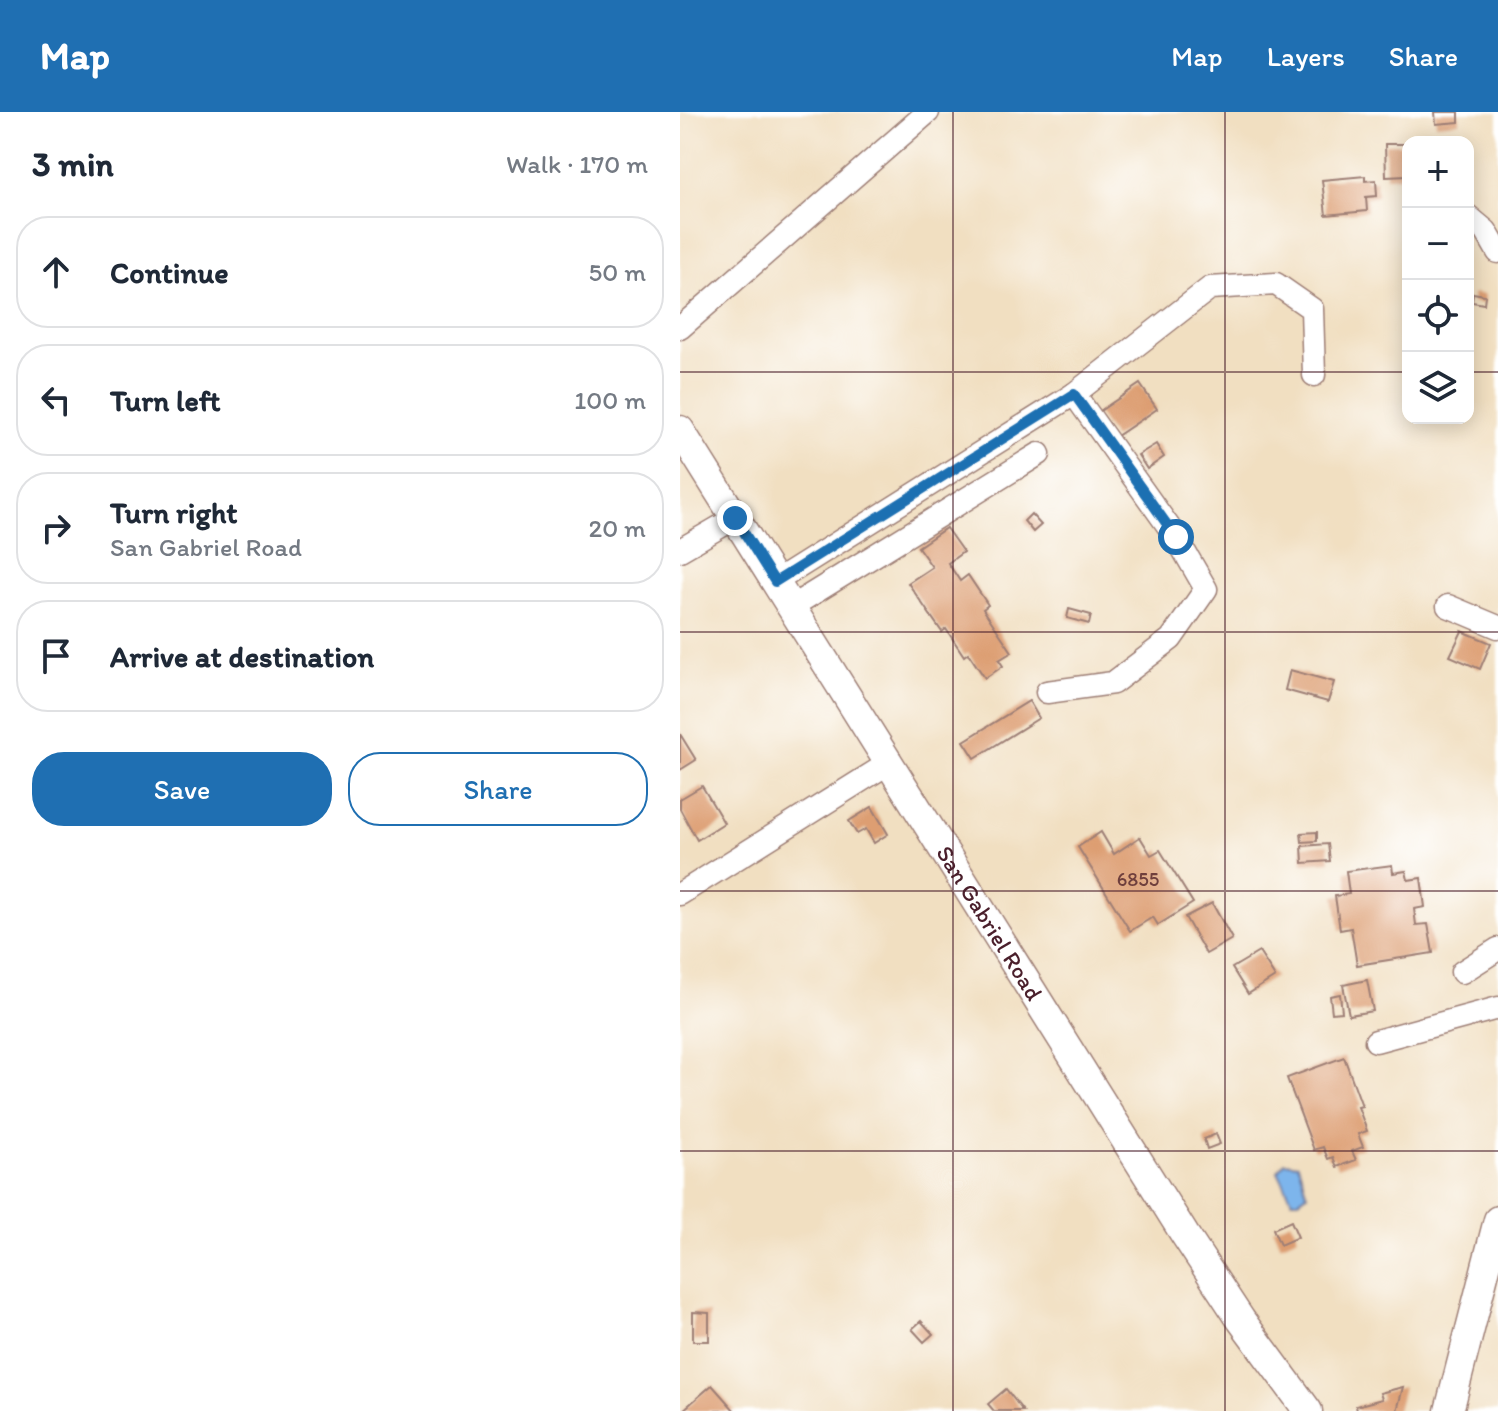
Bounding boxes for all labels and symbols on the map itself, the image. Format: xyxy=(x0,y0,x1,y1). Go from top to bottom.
route end xyxy=(717,500,753,536)
route start xyxy=(1158,519,1194,555)
street label: San Gabriel Road xyxy=(930,840,1049,1006)
house number: 6855 xyxy=(1117,867,1159,891)

